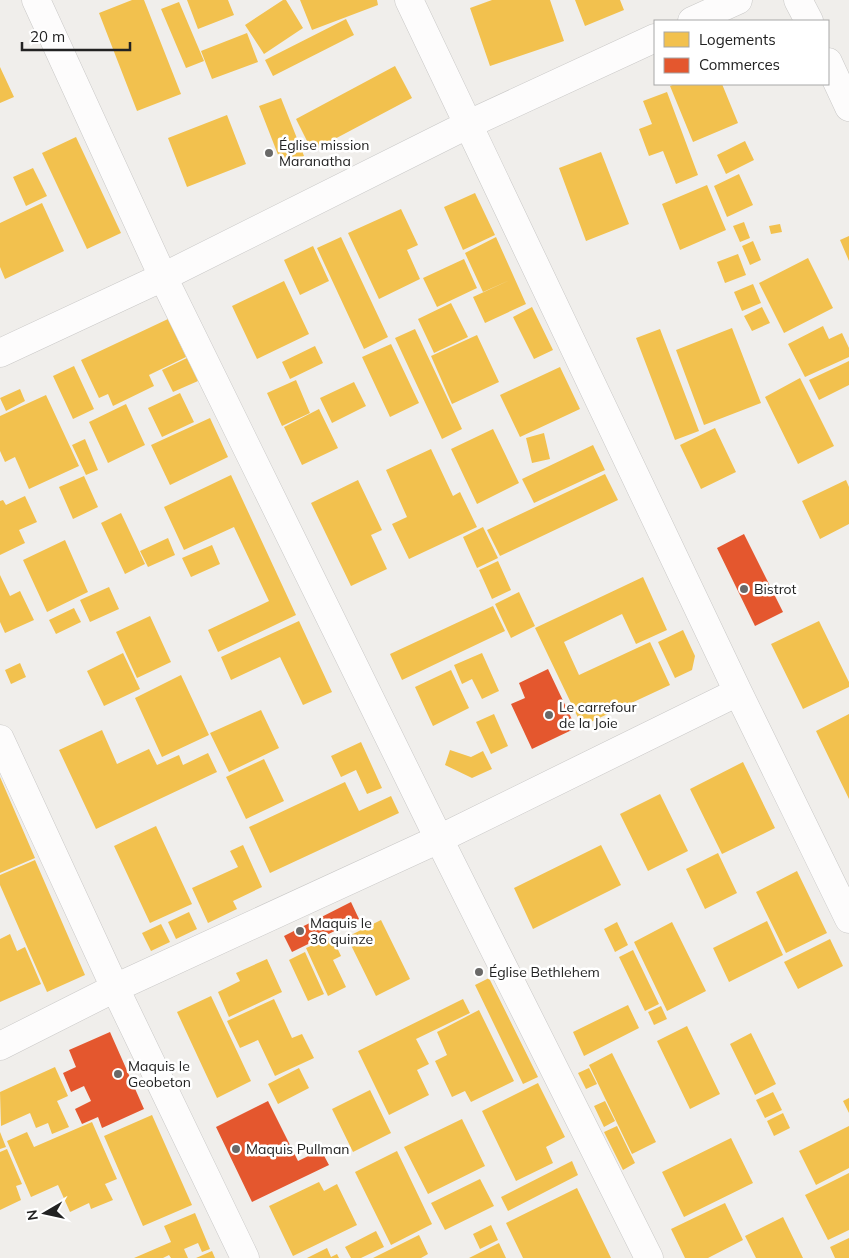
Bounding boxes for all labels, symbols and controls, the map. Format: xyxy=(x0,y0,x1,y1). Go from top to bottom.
scale bar xyxy=(22,20,130,52)
legend xyxy=(654,20,829,85)
text: 20 m xyxy=(30,27,65,46)
text: Logements xyxy=(699,30,776,49)
text: Commerces xyxy=(699,55,780,74)
place label: Église mission Maranatha xyxy=(279,136,370,170)
marker: Église mission Maranatha xyxy=(263,147,275,159)
place label: Bistrot xyxy=(754,580,797,598)
marker: Bistrot xyxy=(738,583,750,595)
place label: Le carrefour de la Joie xyxy=(559,698,637,732)
marker: Le carrefour de la Joie xyxy=(543,709,555,721)
place label: Maquis le 36 quinze xyxy=(310,914,373,948)
marker: Maquis le 36 quinze xyxy=(294,925,306,937)
place label: Église Bethlehem xyxy=(489,963,600,981)
marker: Église Bethlehem xyxy=(473,966,485,978)
place label: Maquis le Geobeton xyxy=(128,1057,191,1091)
marker: Maquis le Geobeton xyxy=(112,1068,124,1080)
place label: Maquis Pullman xyxy=(246,1140,349,1158)
marker: Maquis Pullman xyxy=(230,1143,242,1155)
north arrow xyxy=(20,1188,70,1238)
text: N xyxy=(22,1208,42,1222)

